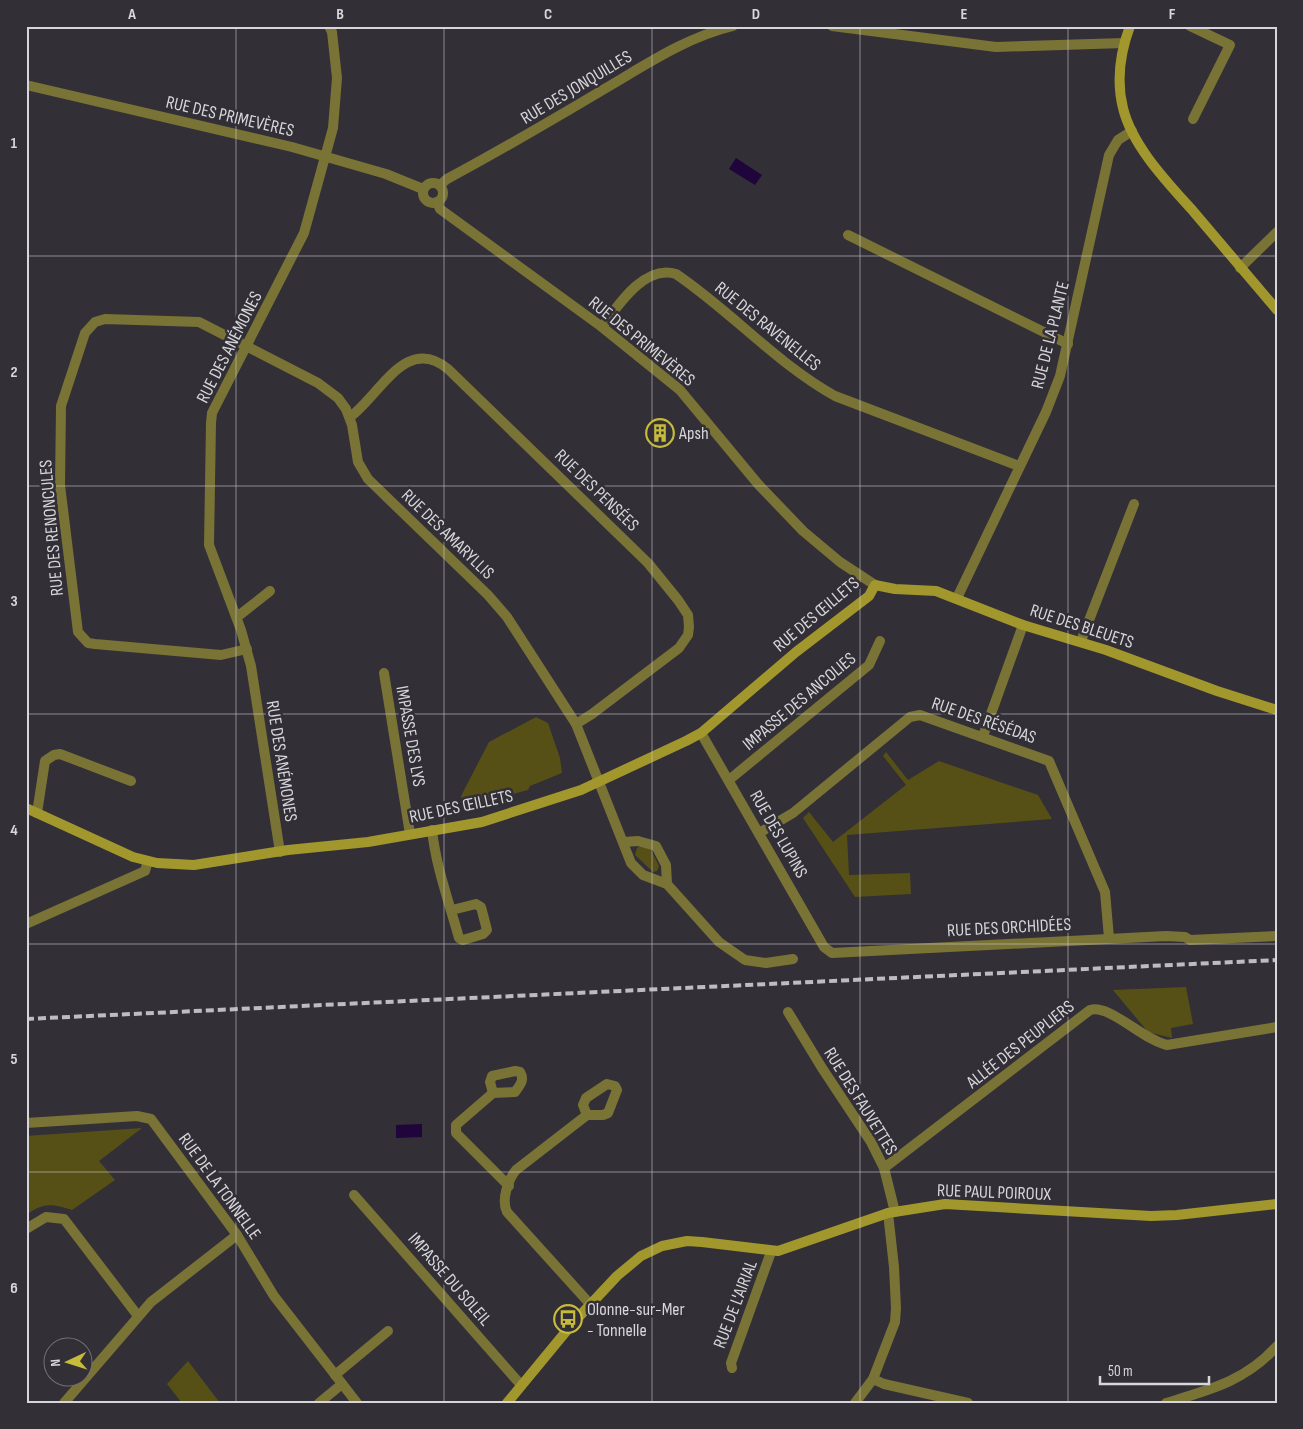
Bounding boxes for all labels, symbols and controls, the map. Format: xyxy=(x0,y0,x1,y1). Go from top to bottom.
text: A xyxy=(127,5,136,24)
text: B xyxy=(336,5,344,24)
text: C xyxy=(544,5,552,24)
text: D xyxy=(752,5,760,24)
text: E xyxy=(961,5,968,24)
text: F xyxy=(1169,5,1176,24)
street label: RUE DES JONQUILLES xyxy=(517,46,636,129)
street label: RUE DES PRIMEVÈRES xyxy=(164,92,296,142)
text: 1 xyxy=(11,134,18,153)
street label: RUE DES RAVENELLES xyxy=(711,277,825,376)
street label: RUE DE LA PLANTE xyxy=(1027,279,1074,391)
street label: RUE DES ANÉMONES xyxy=(192,288,267,407)
street label: RUE DES PRIMEVÈRES xyxy=(584,292,699,391)
text: 2 xyxy=(10,363,18,382)
building icon: Apsh xyxy=(645,418,675,448)
place label: Apsh xyxy=(678,423,709,444)
street label: RUE DES PENSÉES xyxy=(550,445,643,536)
street label: RUE DES RENONCULES xyxy=(35,459,68,597)
street label: RUE DES AMARYLLIS xyxy=(397,485,499,584)
street label: RUE DES ŒILLETS xyxy=(769,572,864,656)
text: 3 xyxy=(10,592,18,611)
street label: RUE DES BLEUETS xyxy=(1027,600,1136,653)
street label: IMPASSE DES ANCOLIES xyxy=(738,648,860,755)
street label: IMPASSE DES LYS xyxy=(391,684,430,788)
street label: RUE DES RÉSÉDAS xyxy=(929,693,1039,748)
street label: RUE DES ANÉMONES xyxy=(262,699,301,823)
street label: RUE DES ŒILLETS xyxy=(407,785,515,828)
street label: RUE DES LUPINS xyxy=(745,787,812,882)
text: 4 xyxy=(10,821,18,840)
street label: RUE DES ORCHIDÉES xyxy=(946,914,1072,941)
street label: ALLÉE DES PEUPLIERS xyxy=(962,996,1079,1094)
street label: RUE DES FAUVETTES xyxy=(819,1044,902,1159)
text: 5 xyxy=(10,1050,18,1069)
street label: RUE DE LA TONNELLE xyxy=(174,1129,265,1244)
street label: RUE PAUL POIROUX xyxy=(937,1180,1052,1205)
street label: IMPASSE DU SOLEIL xyxy=(404,1229,496,1330)
street label: RUE DE L'AIRIAL xyxy=(709,1257,762,1351)
text: 6 xyxy=(10,1279,18,1298)
place label: Olonne-sur-Mer - Tonnelle xyxy=(587,1299,685,1341)
bus stop icon: Olonne-sur-Mer - Tonnelle xyxy=(553,1304,583,1334)
north arrow xyxy=(42,1336,92,1386)
scale bar xyxy=(1100,1354,1209,1386)
text: N xyxy=(47,1359,64,1367)
text: 50 m xyxy=(1108,1362,1133,1381)

